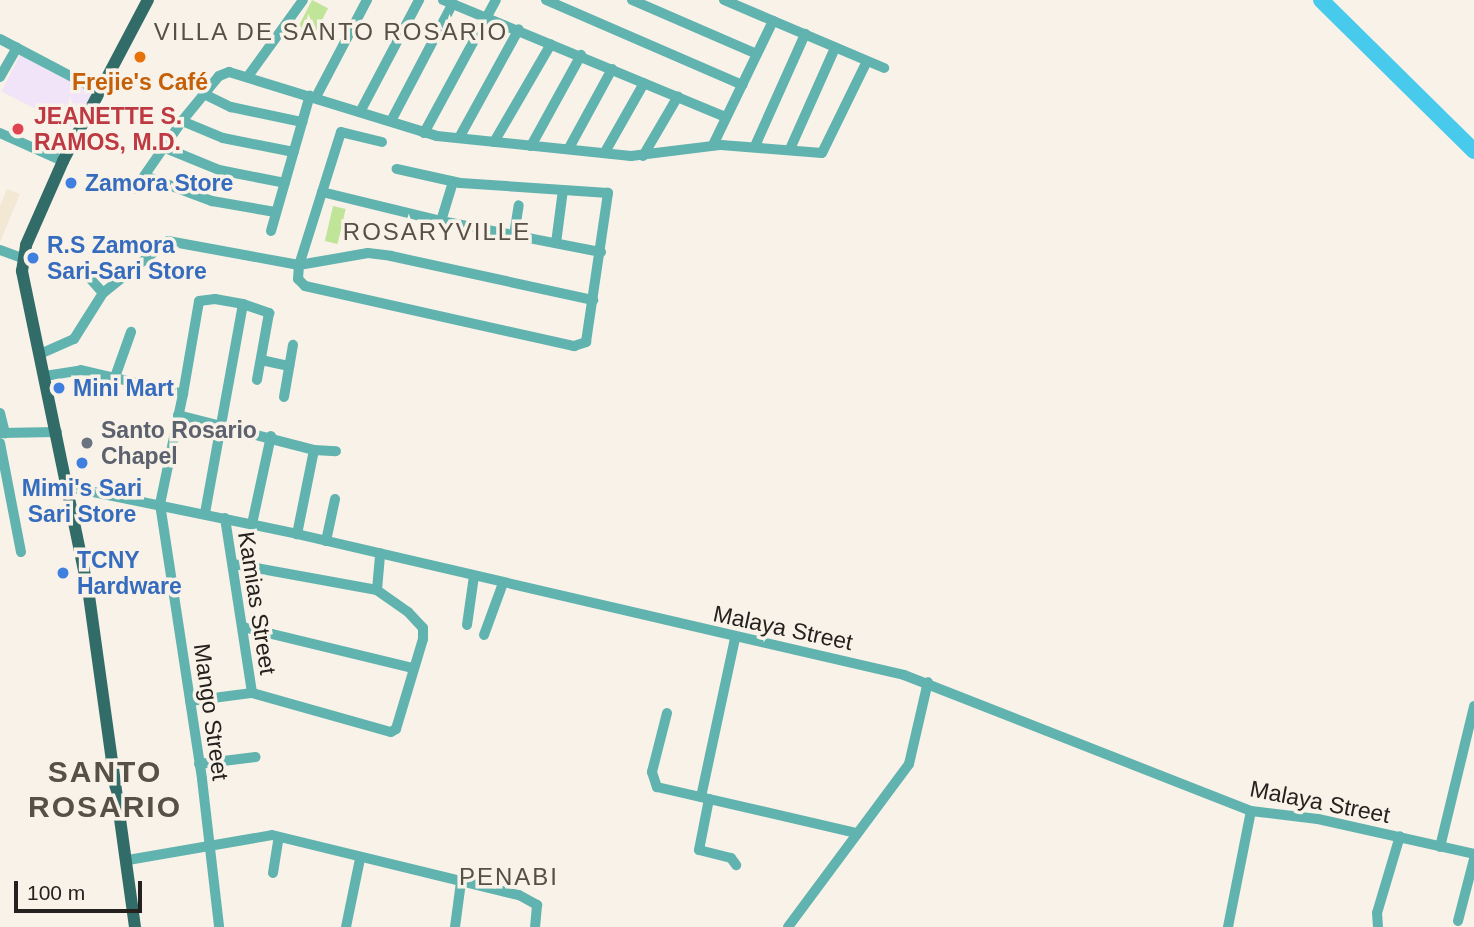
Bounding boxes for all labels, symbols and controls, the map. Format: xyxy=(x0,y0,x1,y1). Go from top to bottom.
district label: VILLA DE SANTO ROSARIO xyxy=(156,18,506,46)
marker: Frejie's Café xyxy=(132,49,148,65)
place label: Frejie's Café xyxy=(72,68,208,96)
place label: JEANETTE S. RAMOS, M.D. xyxy=(34,102,182,156)
marker: JEANETTE S. RAMOS, M.D. xyxy=(8,119,28,139)
place label: Zamora Store xyxy=(85,169,233,197)
marker: Zamora Store xyxy=(63,175,79,191)
district label: ROSARYVILLE xyxy=(344,218,530,246)
place label: R.S Zamora Sari-Sari Store xyxy=(47,231,207,285)
marker: R.S Zamora Sari-Sari Store xyxy=(25,250,41,266)
place label: Mini Mart xyxy=(73,374,174,402)
marker: Mini Mart xyxy=(51,380,67,396)
place label: Santo Rosario Chapel xyxy=(101,416,257,470)
marker: Santo Rosario Chapel xyxy=(79,435,95,451)
marker: Mimi's Sari Sari Store xyxy=(74,455,90,471)
place label: Mimi's Sari Sari Store xyxy=(22,474,142,528)
street label: Kamias Street xyxy=(232,530,282,676)
place label: TCNY Hardware xyxy=(77,546,182,600)
marker: TCNY Hardware xyxy=(55,565,71,581)
street label: Malaya Street xyxy=(711,600,855,656)
street label: Mango Street xyxy=(188,642,234,782)
district label: SANTO ROSARIO xyxy=(29,754,181,824)
street label: Malaya Street xyxy=(1248,775,1392,829)
district label: PENABI xyxy=(460,863,558,891)
scale bar xyxy=(18,867,145,911)
text: 100 m xyxy=(27,881,85,904)

